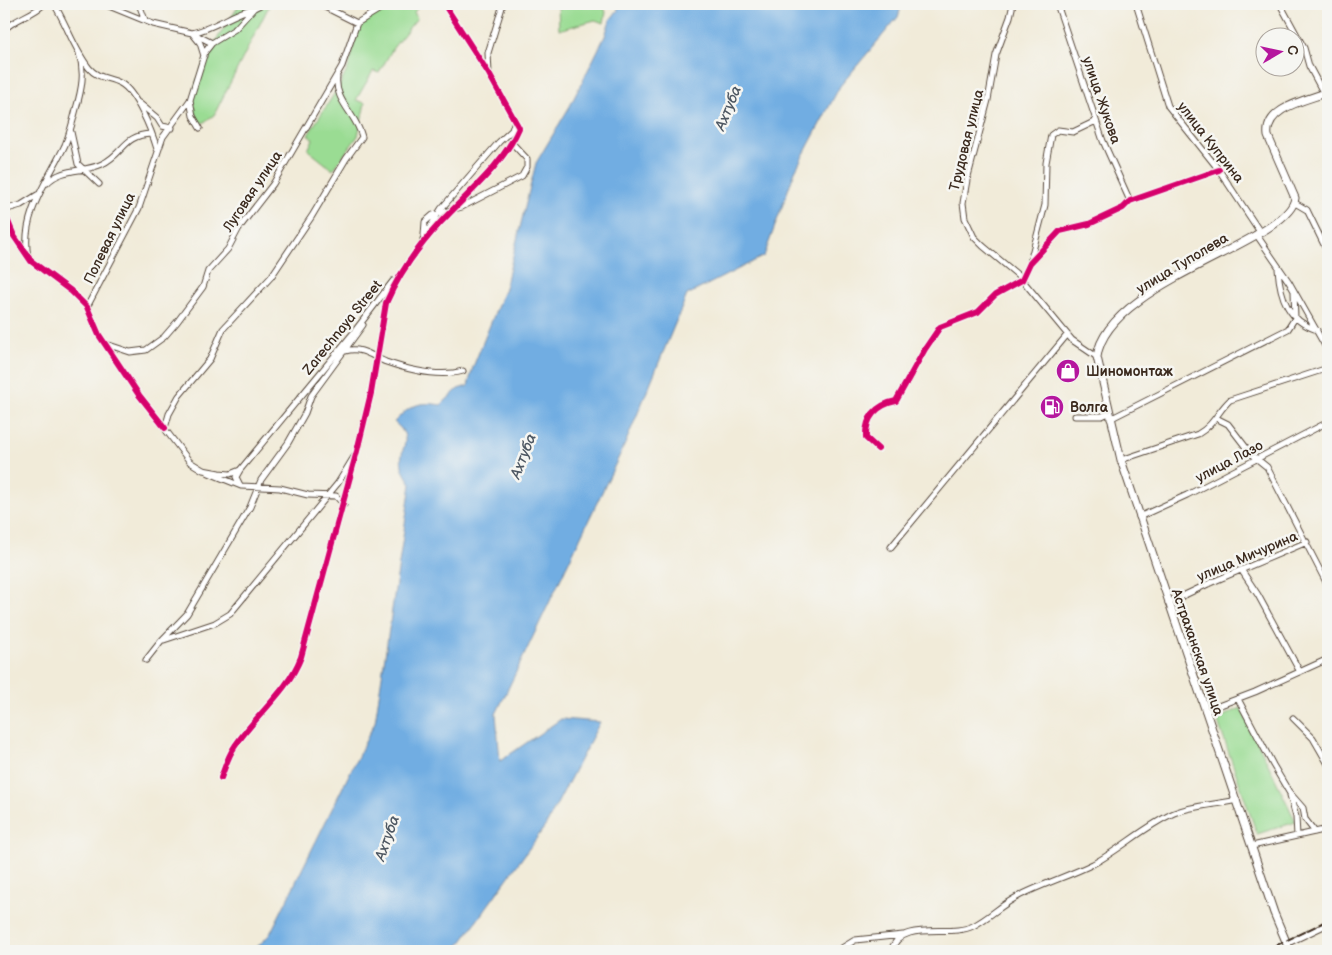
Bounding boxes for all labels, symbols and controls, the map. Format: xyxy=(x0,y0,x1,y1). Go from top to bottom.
north arrow xyxy=(1254,28,1304,78)
text: С xyxy=(1283,44,1302,56)
street label: улица Жукова xyxy=(1079,54,1125,147)
water label: Ахтуба xyxy=(711,83,746,134)
street label: Трудовая улица xyxy=(946,87,988,193)
street label: улица Куприна xyxy=(1174,98,1248,187)
street label: Луговая улица xyxy=(219,147,286,236)
street label: Полевая улица xyxy=(80,189,139,287)
street label: улица Туполева xyxy=(1133,229,1232,297)
street label: Zarechnaya Street xyxy=(299,276,386,379)
shop icon: Шиномонтаж xyxy=(1055,358,1081,384)
place label: Шиномонтаж xyxy=(1086,363,1173,380)
fuel station icon: Волга xyxy=(1039,394,1065,420)
place label: Волга xyxy=(1070,399,1109,416)
water label: Ахтуба xyxy=(506,431,541,482)
street label: улица Лазо xyxy=(1193,437,1266,486)
street label: улица Мичурина xyxy=(1194,527,1301,585)
street label: Астраханская улица xyxy=(1168,586,1227,719)
water label: Ахтуба xyxy=(371,813,404,864)

